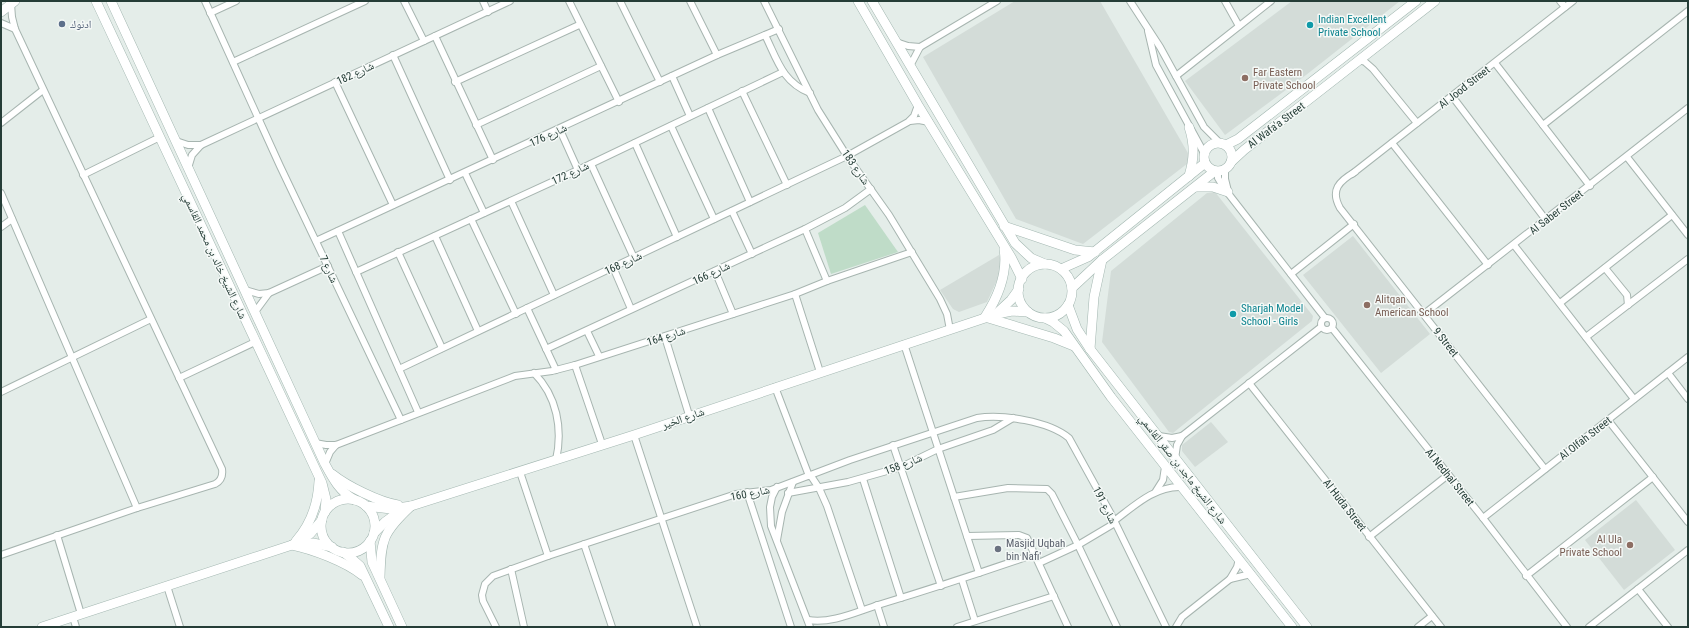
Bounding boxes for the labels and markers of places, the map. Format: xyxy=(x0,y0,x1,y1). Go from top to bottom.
place label: Indian Excellent Private School xyxy=(1318,13,1386,39)
place label: ادنوك xyxy=(70,18,91,31)
marker: ادنوك xyxy=(57,19,67,29)
marker: Indian Excellent Private School xyxy=(1305,20,1315,30)
place label: Far Eastern Private School xyxy=(1253,66,1315,92)
marker: Far Eastern Private School xyxy=(1240,73,1250,83)
place label: Alitqan American School xyxy=(1375,293,1449,319)
marker: Alitqan American School xyxy=(1362,300,1372,310)
place label: Sharjah Model School - Girls xyxy=(1241,302,1303,328)
marker: Sharjah Model School - Girls xyxy=(1228,309,1238,319)
place label: Al Ula Private School xyxy=(1560,533,1622,559)
place label: Masjid Uqbah bin Nafi' xyxy=(1006,537,1065,563)
marker: Al Ula Private School xyxy=(1625,540,1635,550)
marker: Masjid Uqbah bin Nafi' xyxy=(993,544,1003,554)

